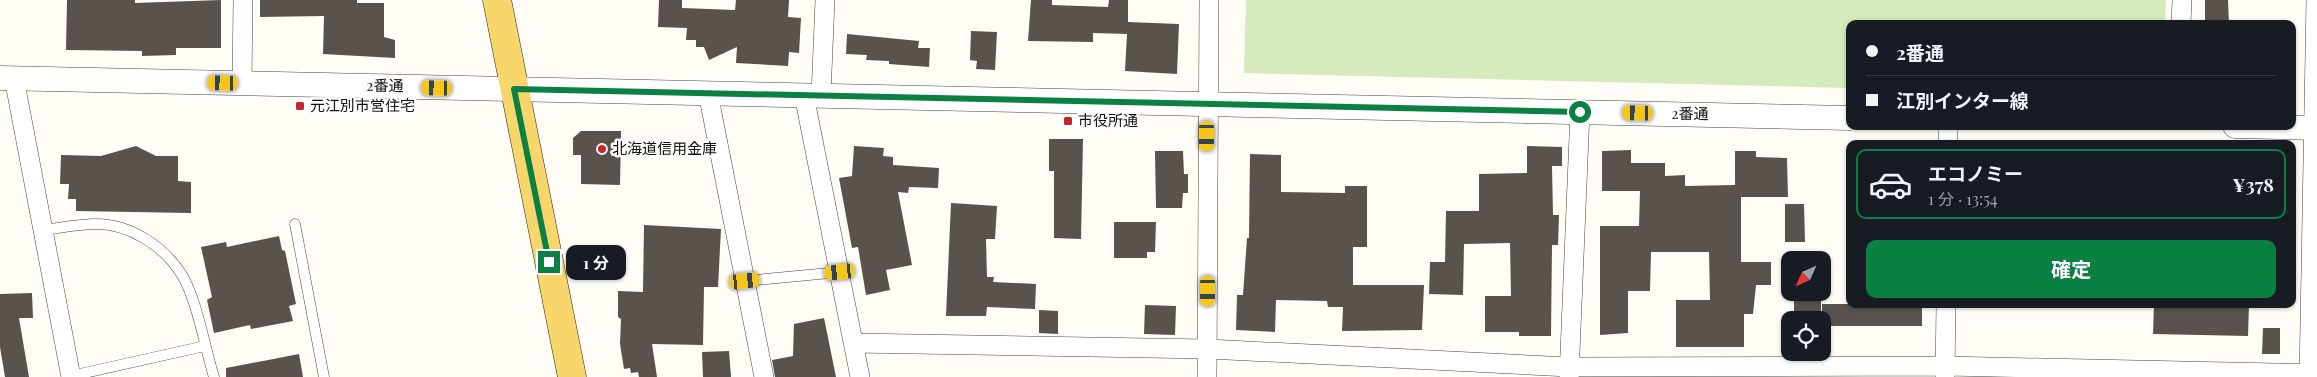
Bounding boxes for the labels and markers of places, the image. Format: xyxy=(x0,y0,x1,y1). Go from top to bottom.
place label: 元江別市営住宅 xyxy=(310,95,415,115)
marker: 元江別市営住宅 xyxy=(294,100,306,112)
place label: 市役所通 xyxy=(1078,110,1138,130)
marker: 市役所通 xyxy=(1062,115,1074,127)
place label: 北海道信用金庫 xyxy=(612,138,717,158)
marker: 北海道信用金庫 xyxy=(596,143,608,155)

